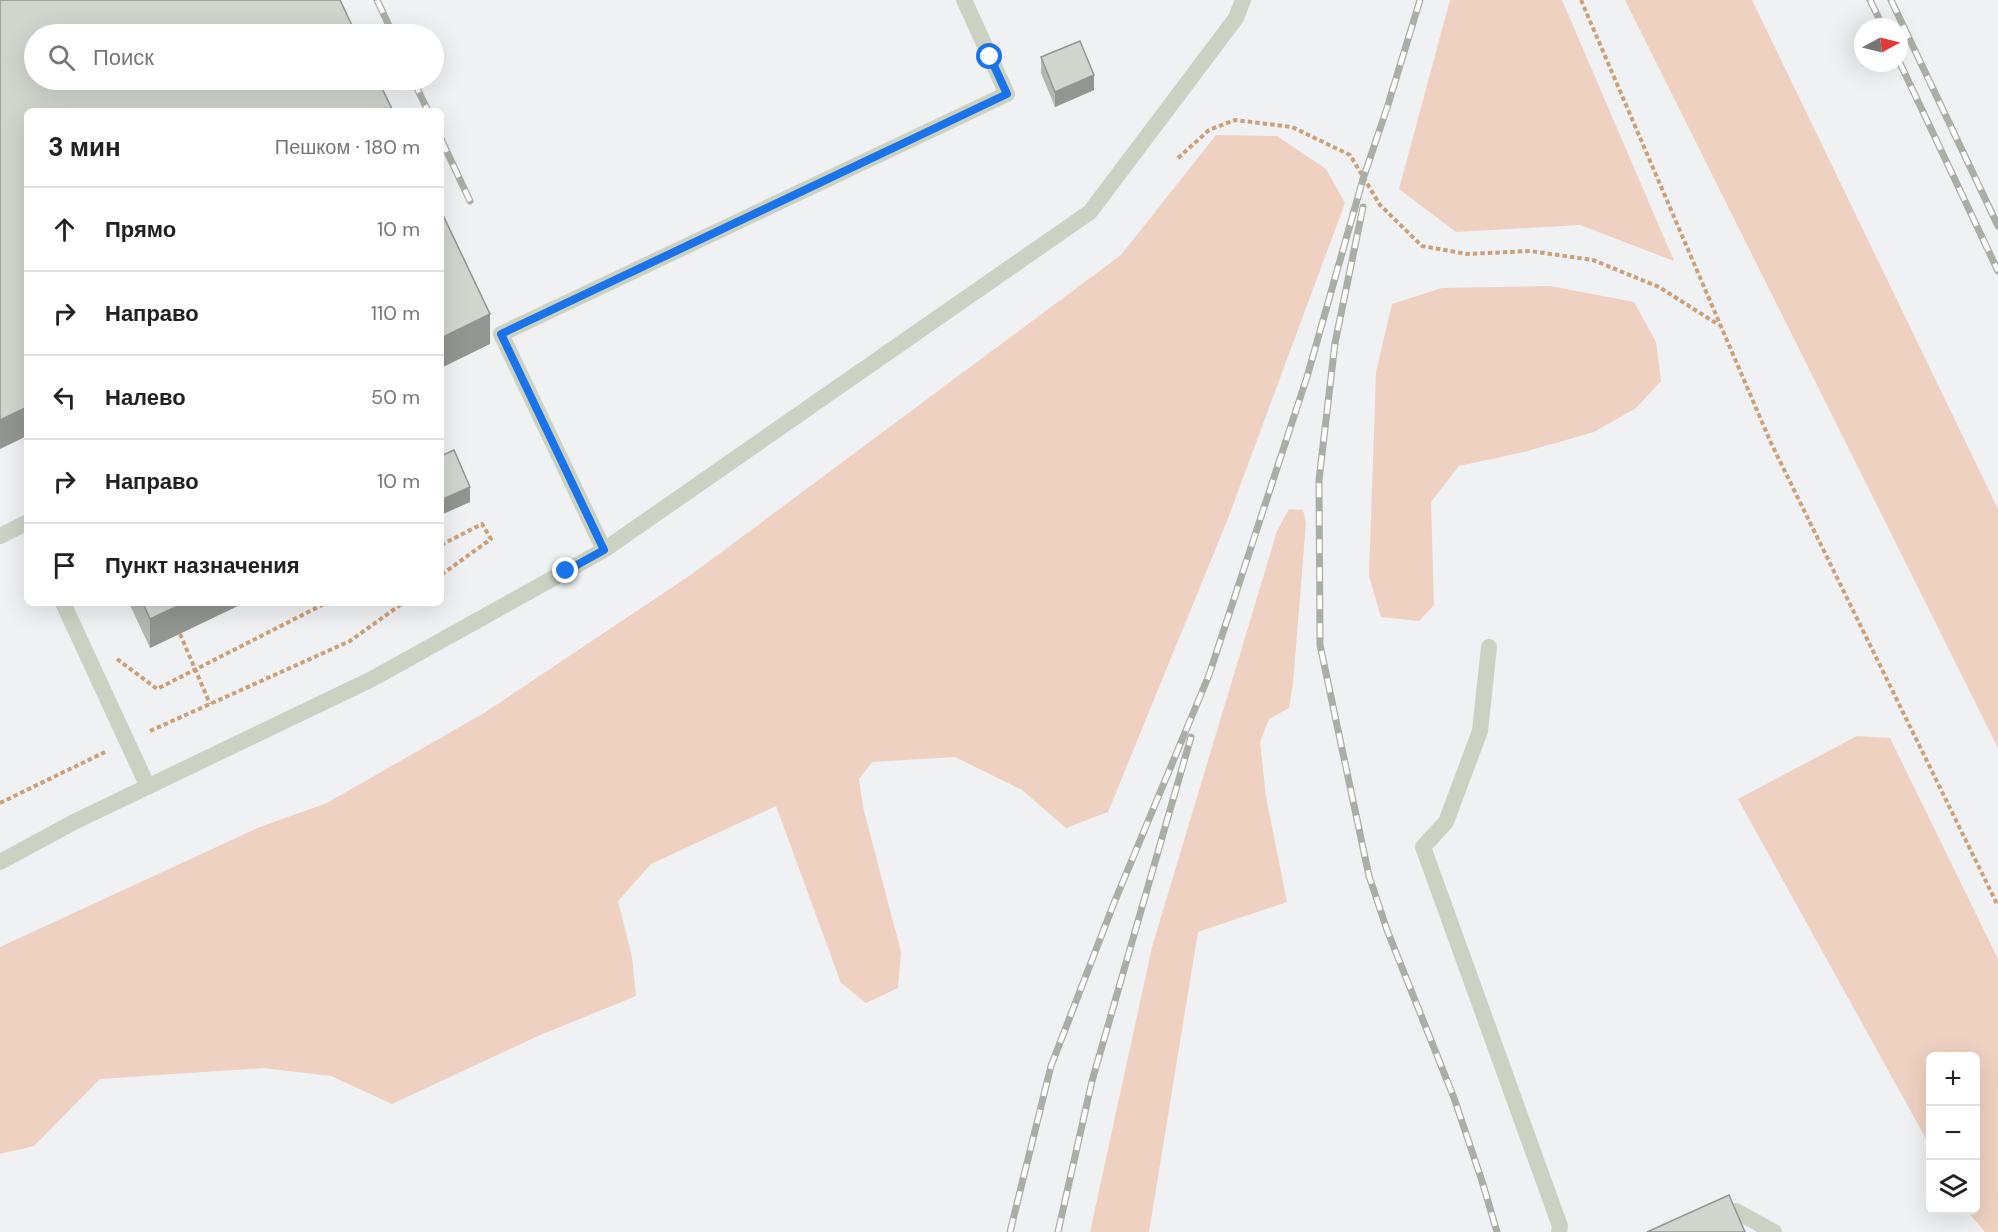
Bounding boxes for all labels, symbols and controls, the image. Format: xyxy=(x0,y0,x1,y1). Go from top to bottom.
north arrow xyxy=(1854,18,1908,72)
search box xyxy=(24,24,444,90)
icon: search xyxy=(45,41,78,74)
text: Поиск xyxy=(93,43,154,72)
route start xyxy=(976,43,1002,69)
text: 3 мин xyxy=(48,130,121,164)
text: Пешком · 180 m xyxy=(275,134,420,160)
icon: ahead xyxy=(48,213,81,246)
text: Прямо xyxy=(105,215,176,244)
text: 10 m xyxy=(377,216,420,242)
icon: right xyxy=(48,297,81,330)
text: Направо xyxy=(105,299,199,328)
text: 110 m xyxy=(371,300,420,326)
icon: left xyxy=(48,381,81,414)
text: Налево xyxy=(105,383,186,412)
text: 50 m xyxy=(371,384,420,410)
icon: right xyxy=(48,465,81,498)
text: Направо xyxy=(105,467,199,496)
text: 10 m xyxy=(377,468,420,494)
icon: arrive xyxy=(48,549,81,582)
text: Пункт назначения xyxy=(105,551,300,580)
route end xyxy=(552,557,578,583)
map controls xyxy=(1926,1052,1980,1214)
button: + xyxy=(1926,1052,1980,1106)
button: − xyxy=(1926,1106,1980,1160)
button: layers xyxy=(1926,1160,1980,1214)

